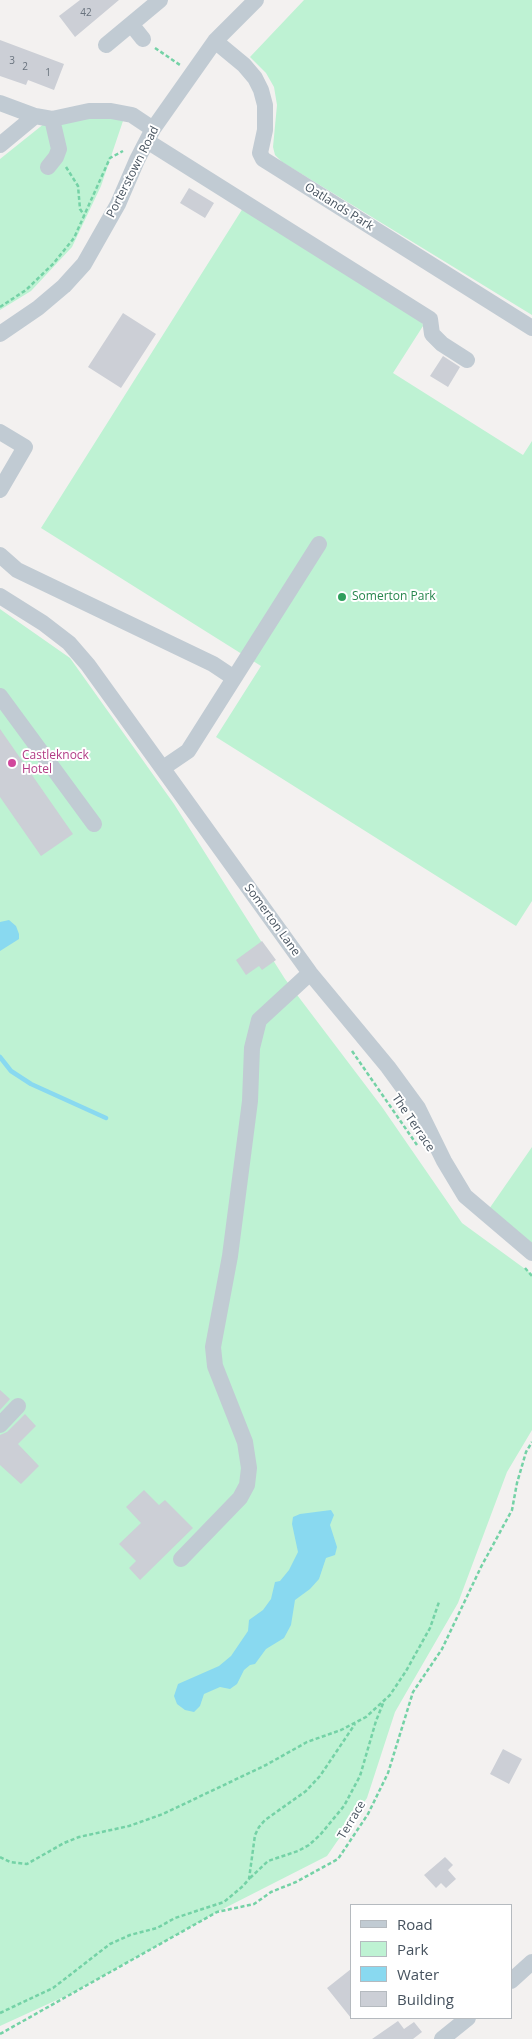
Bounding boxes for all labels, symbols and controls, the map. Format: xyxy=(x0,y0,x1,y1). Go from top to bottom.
house number: 42 xyxy=(80,7,92,19)
house number: 3 xyxy=(9,55,15,67)
house number: 2 xyxy=(22,61,28,73)
house number: 1 xyxy=(45,67,51,79)
street label: Porterstown Road xyxy=(104,124,162,220)
street label: Oatlands Park xyxy=(302,180,376,234)
place label: Somerton Park xyxy=(352,590,436,604)
marker: Somerton Park xyxy=(336,591,348,603)
place label: Castleknock Hotel xyxy=(22,749,89,777)
marker: Castleknock Hotel xyxy=(6,757,18,769)
street label: Somerton Lane xyxy=(241,881,303,959)
street label: The Terrace xyxy=(389,1092,437,1154)
street label: Terrace xyxy=(335,1798,369,1842)
legend xyxy=(350,1904,512,2019)
text: Road xyxy=(397,1914,433,1934)
text: Park xyxy=(397,1939,428,1959)
text: Water xyxy=(397,1964,439,1984)
text: Building xyxy=(397,1989,454,2009)

